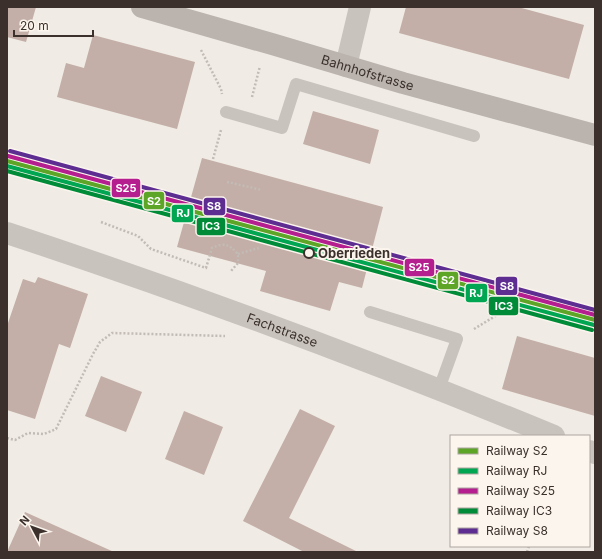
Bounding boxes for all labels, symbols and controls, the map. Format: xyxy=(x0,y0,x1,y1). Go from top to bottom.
scale bar xyxy=(14,12,93,38)
text: 20 m xyxy=(20,18,49,33)
street label: Bahnhofstrasse xyxy=(319,51,416,94)
line badge: S25 xyxy=(111,178,141,198)
text: S25 xyxy=(115,181,137,195)
line badge: S2 xyxy=(143,191,165,210)
text: S2 xyxy=(147,194,161,208)
line badge: S8 xyxy=(203,197,226,216)
text: S8 xyxy=(207,199,221,213)
line badge: RJ xyxy=(171,204,194,223)
text: RJ xyxy=(176,206,190,220)
line badge: IC3 xyxy=(196,217,226,236)
text: IC3 xyxy=(202,219,220,233)
place label: Oberrieden xyxy=(318,245,390,261)
marker: Oberrieden xyxy=(303,247,315,259)
line badge: S25 xyxy=(404,258,435,277)
text: S25 xyxy=(408,260,430,274)
line badge: S2 xyxy=(437,271,459,290)
text: S2 xyxy=(441,273,455,287)
line badge: S8 xyxy=(495,276,518,296)
text: S8 xyxy=(500,279,514,293)
line badge: RJ xyxy=(465,283,488,303)
text: RJ xyxy=(469,286,483,300)
line badge: IC3 xyxy=(488,296,519,316)
text: IC3 xyxy=(495,299,513,313)
street label: Fachstrasse xyxy=(245,309,320,350)
legend xyxy=(450,435,590,547)
text: Railway S2 xyxy=(486,443,548,458)
text: Railway RJ xyxy=(486,463,547,478)
text: Railway S25 xyxy=(486,483,555,498)
text: Railway IC3 xyxy=(486,503,552,518)
north arrow xyxy=(12,507,52,547)
text: N xyxy=(16,513,32,528)
text: Railway S8 xyxy=(486,523,548,538)

